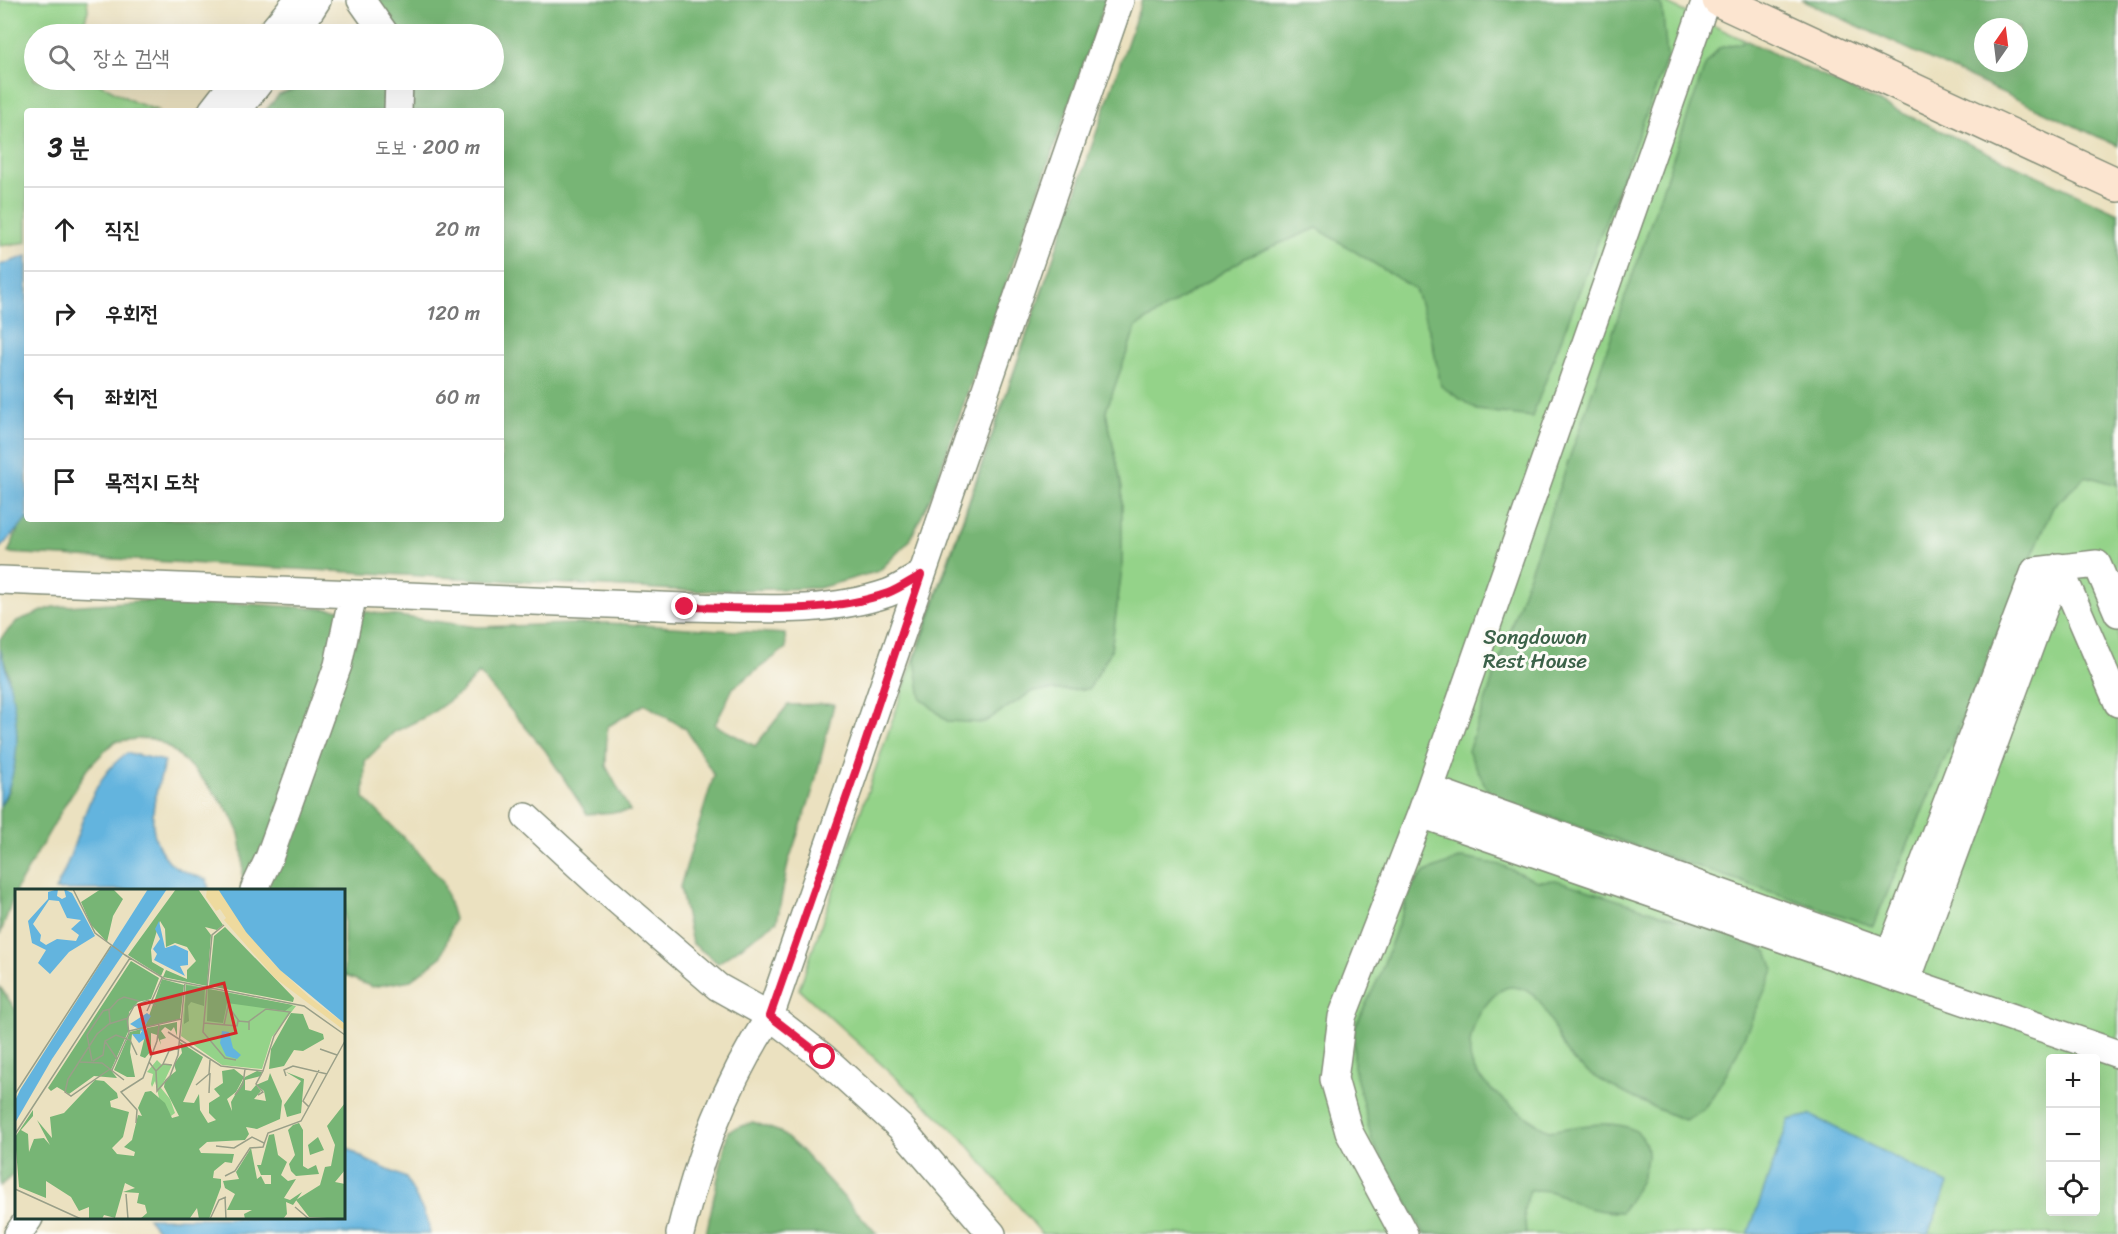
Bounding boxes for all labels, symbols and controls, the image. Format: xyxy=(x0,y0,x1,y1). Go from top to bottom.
north arrow xyxy=(1974,18,2028,72)
search box xyxy=(24,24,504,90)
text: 장소 검색 xyxy=(93,38,170,77)
icon: search xyxy=(45,41,78,74)
text: 3 분 xyxy=(48,124,90,170)
text: 도보 · 200 m xyxy=(375,130,480,165)
text: 직진 xyxy=(105,210,140,249)
text: 20 m xyxy=(435,212,480,247)
icon: ahead xyxy=(48,213,81,246)
text: 우회전 xyxy=(105,294,158,333)
text: 120 m xyxy=(427,296,480,331)
icon: right xyxy=(48,297,81,330)
text: 좌회전 xyxy=(105,378,158,417)
text: 60 m xyxy=(435,380,480,415)
icon: left xyxy=(48,381,81,414)
text: 목적지 도착 xyxy=(105,462,199,501)
icon: arrive xyxy=(48,465,81,498)
route end xyxy=(671,593,697,619)
park label: Songdowon Rest House xyxy=(1483,618,1587,680)
inset map xyxy=(15,889,345,1219)
route start xyxy=(809,1043,835,1069)
map controls xyxy=(2046,1054,2100,1216)
button: + xyxy=(2046,1054,2100,1108)
button: − xyxy=(2046,1108,2100,1162)
button: locate xyxy=(2046,1162,2100,1216)

